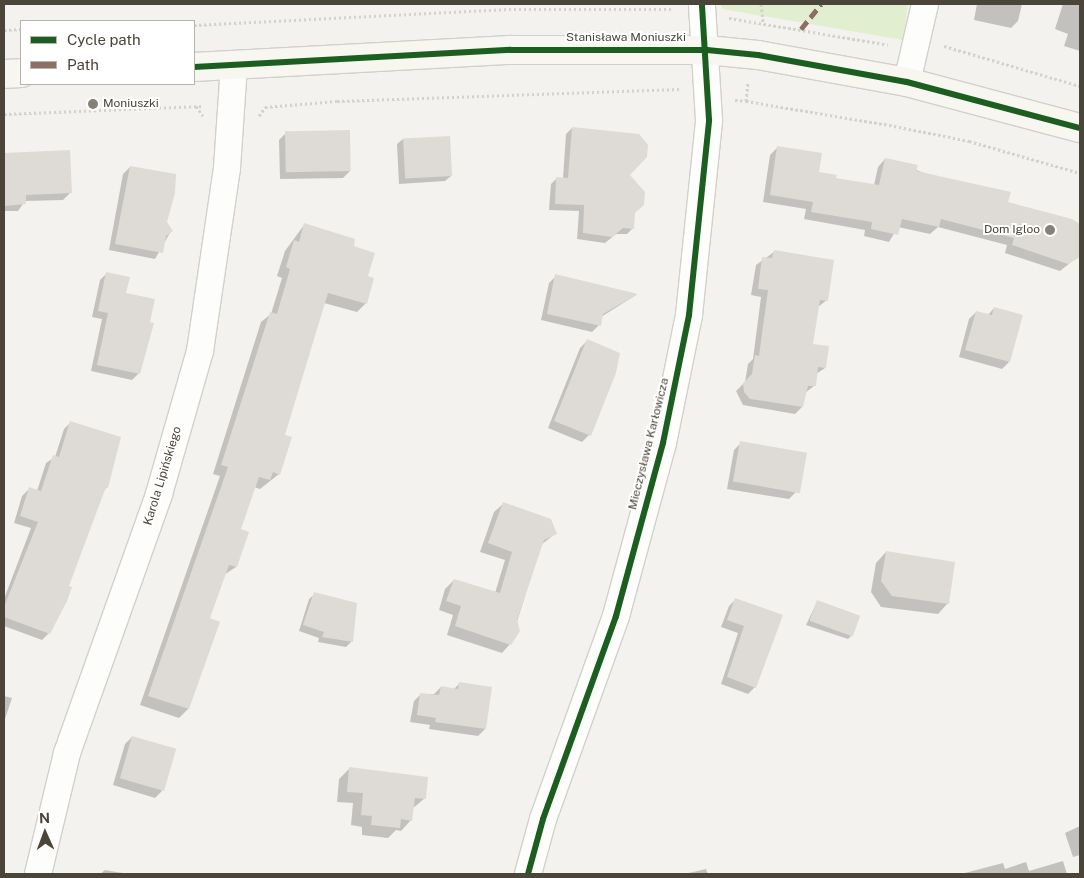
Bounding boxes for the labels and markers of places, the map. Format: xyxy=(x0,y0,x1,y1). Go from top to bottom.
place label: Moniuszki xyxy=(103,97,159,111)
marker: Moniuszki xyxy=(87,98,99,110)
place label: Dom Igloo xyxy=(984,223,1040,237)
marker: Dom Igloo xyxy=(1044,224,1056,236)

